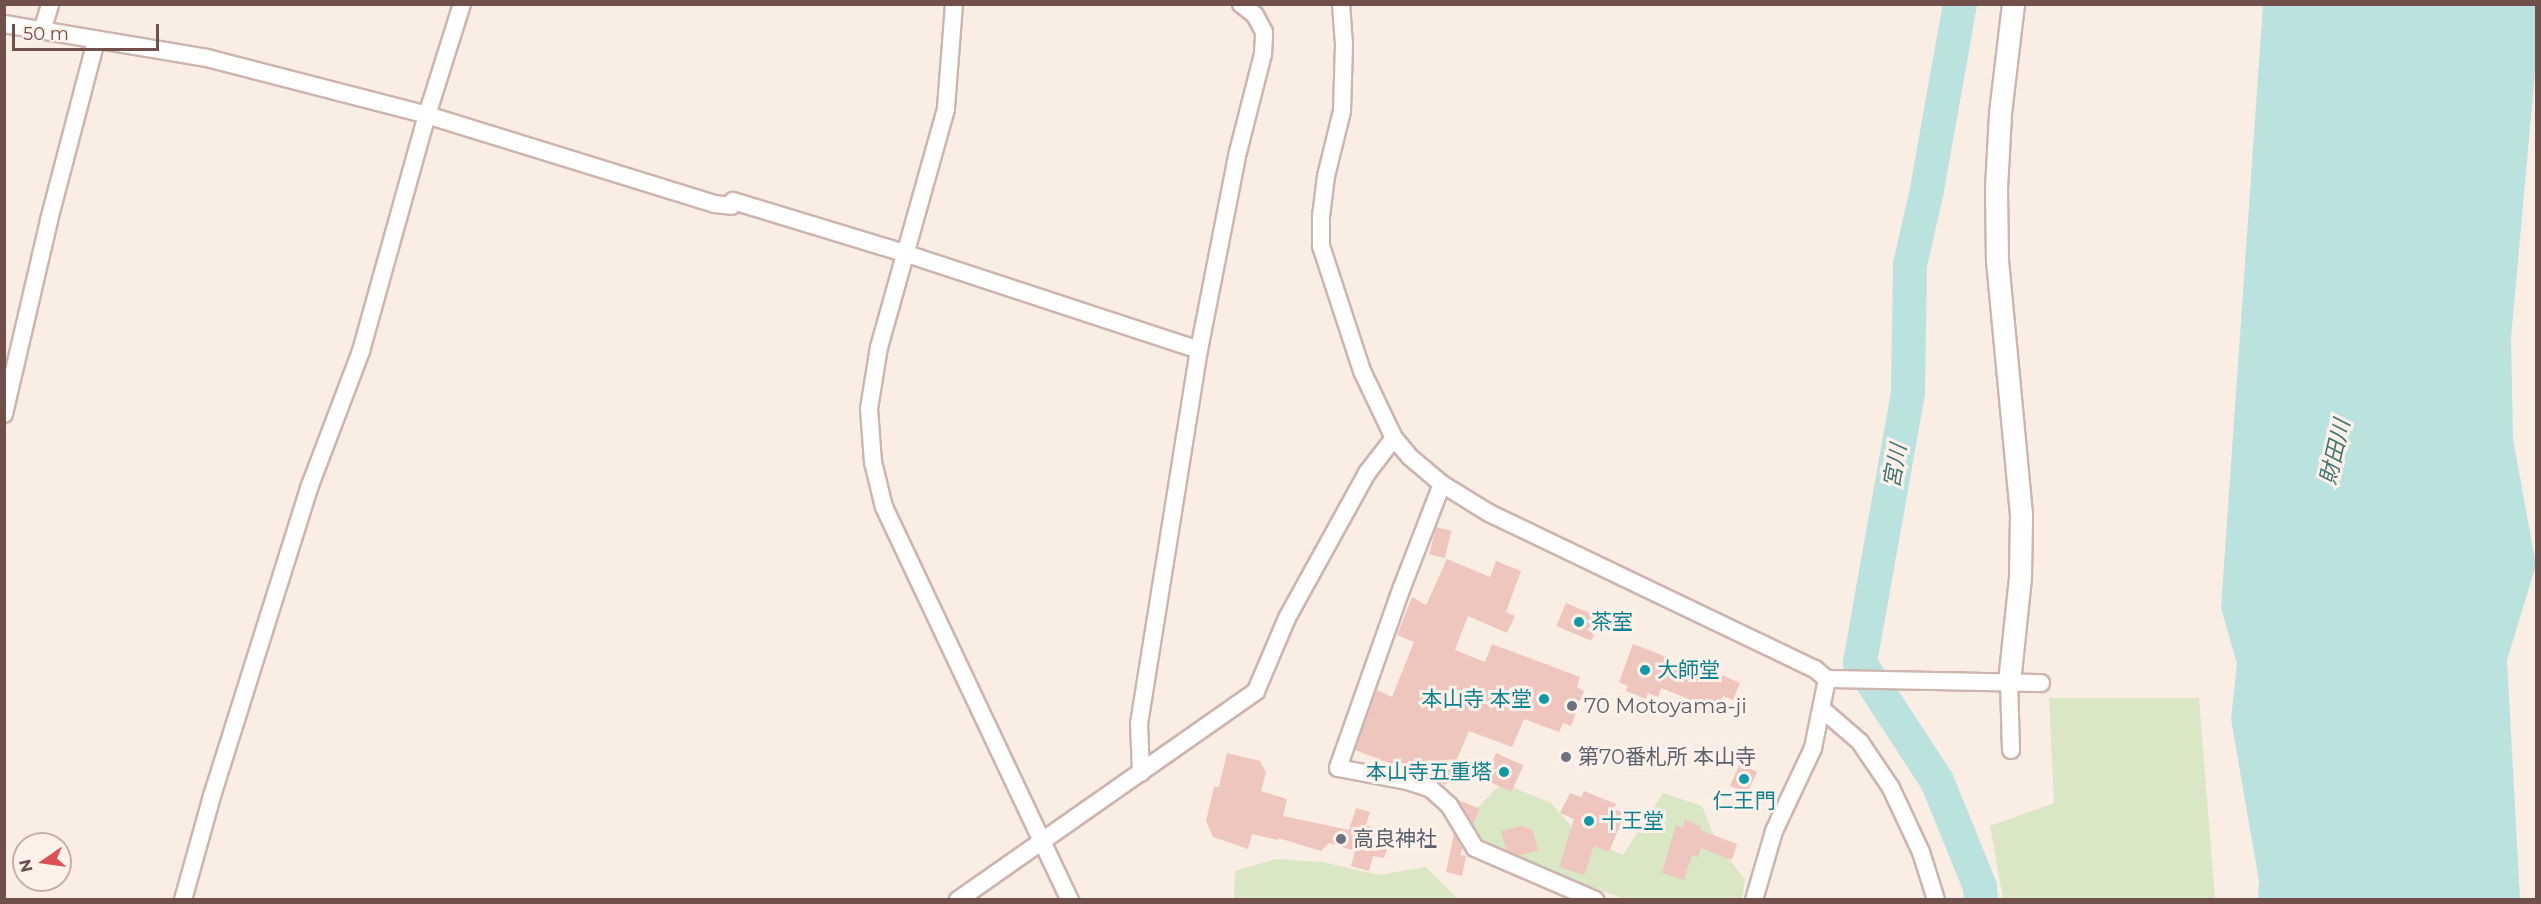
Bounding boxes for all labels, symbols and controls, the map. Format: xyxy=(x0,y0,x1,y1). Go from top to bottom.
scale bar xyxy=(15,12,162,50)
text: 50 m xyxy=(23,23,69,45)
water label: 財田川 xyxy=(2315,417,2355,487)
water label: 宮川 xyxy=(1878,442,1912,490)
place label: 茶室 xyxy=(1591,609,1633,635)
marker: 茶室 xyxy=(1572,615,1586,629)
place label: 大師堂 xyxy=(1657,657,1720,683)
marker: 大師堂 xyxy=(1638,663,1652,677)
place label: 本山寺 本堂 xyxy=(1421,686,1532,712)
marker: 本山寺 本堂 xyxy=(1537,692,1551,706)
place label: 70 Motoyama-ji xyxy=(1584,693,1747,719)
marker: 70 Motoyama-ji xyxy=(1565,699,1579,713)
place label: 第70番札所 本山寺 xyxy=(1578,744,1756,770)
marker: 第70番札所 本山寺 xyxy=(1559,750,1573,764)
place label: 本山寺五重塔 xyxy=(1366,759,1492,785)
marker: 本山寺五重塔 xyxy=(1497,765,1511,779)
marker: 仁王門 xyxy=(1737,772,1751,786)
place label: 仁王門 xyxy=(1713,788,1775,814)
place label: 十王堂 xyxy=(1601,808,1664,834)
marker: 十王堂 xyxy=(1582,814,1596,828)
place label: 高良神社 xyxy=(1353,826,1437,852)
north arrow xyxy=(12,832,72,892)
marker: 高良神社 xyxy=(1334,832,1348,846)
text: N xyxy=(15,857,37,874)

